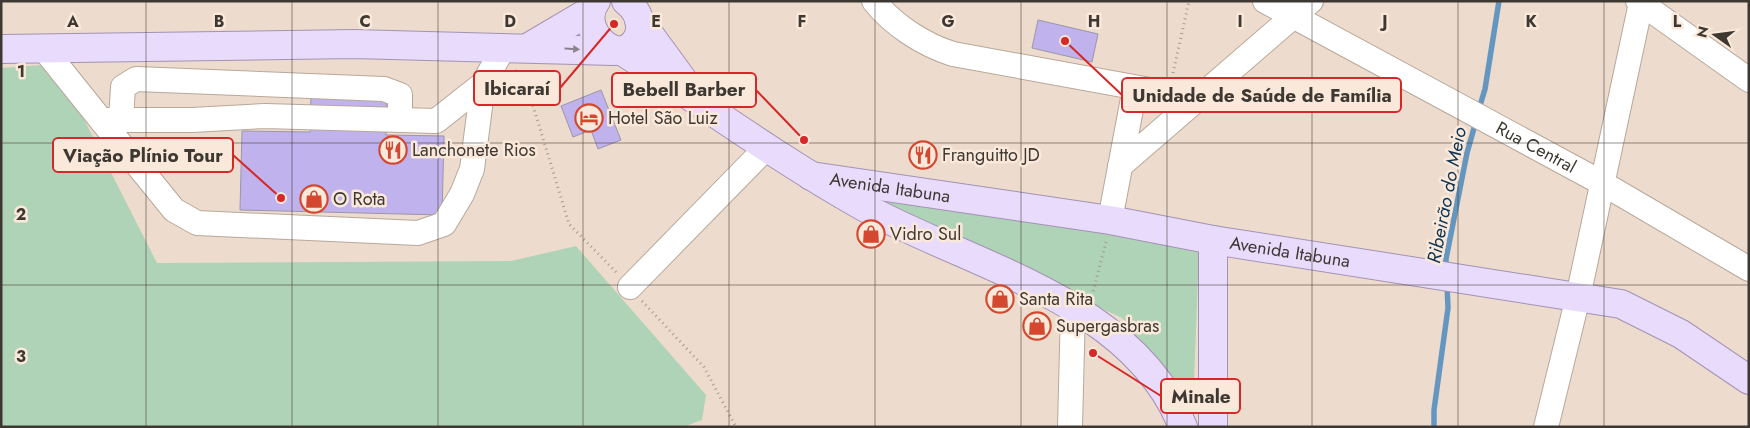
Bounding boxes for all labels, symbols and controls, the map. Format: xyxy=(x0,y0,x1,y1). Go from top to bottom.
text: A xyxy=(66,10,79,33)
text: B xyxy=(214,10,224,33)
text: C xyxy=(359,10,371,33)
text: D xyxy=(504,10,516,33)
text: E xyxy=(651,10,661,33)
text: F xyxy=(798,10,806,33)
text: G xyxy=(941,10,955,33)
text: H xyxy=(1088,10,1100,33)
text: I xyxy=(1237,10,1243,33)
text: J xyxy=(1379,10,1388,33)
text: K xyxy=(1525,10,1537,33)
text: L xyxy=(1673,10,1682,33)
north arrow xyxy=(1690,10,1740,60)
text: N xyxy=(1691,24,1713,40)
one-way arrow xyxy=(564,45,580,53)
text: 1 xyxy=(17,60,25,83)
callout: Ibicaraí xyxy=(474,71,560,105)
callout: Bebell Barber xyxy=(612,73,756,107)
text: Ibicaraí xyxy=(484,75,551,102)
text: Bebell Barber xyxy=(622,76,746,103)
callout: Unidade de Saúde de Família xyxy=(1122,78,1401,112)
text: Unidade de Saúde de Família xyxy=(1132,82,1392,109)
hotel icon: Hotel São Luiz xyxy=(574,103,604,133)
place label: Hotel São Luiz xyxy=(608,105,719,131)
street label: Rua Central xyxy=(1491,115,1581,180)
water label: Ribeirão do Meio xyxy=(1420,125,1473,265)
restaurant icon: Lanchonete Rios xyxy=(378,135,408,165)
place label: Lanchonete Rios xyxy=(412,137,536,163)
callout: Viação Plínio Tour xyxy=(53,138,233,172)
restaurant icon: Franguitto JD xyxy=(908,140,938,170)
text: Viação Plínio Tour xyxy=(62,142,223,169)
place label: Franguitto JD xyxy=(942,142,1040,168)
street label: Avenida Itabuna xyxy=(828,166,952,209)
shop icon: O Rota xyxy=(299,184,329,214)
place label: O Rota xyxy=(333,186,386,212)
text: 2 xyxy=(16,203,26,226)
shop icon: Vidro Sul xyxy=(856,219,886,249)
place label: Vidro Sul xyxy=(890,221,961,247)
street label: Avenida Itabuna xyxy=(1228,230,1352,274)
shop icon: Santa Rita xyxy=(985,284,1015,314)
place label: Santa Rita xyxy=(1019,286,1093,312)
shop icon: Supergasbras xyxy=(1022,311,1052,341)
place label: Supergasbras xyxy=(1056,313,1159,339)
text: 3 xyxy=(16,345,26,368)
callout: Minale xyxy=(1161,379,1240,413)
text: Minale xyxy=(1171,383,1231,410)

